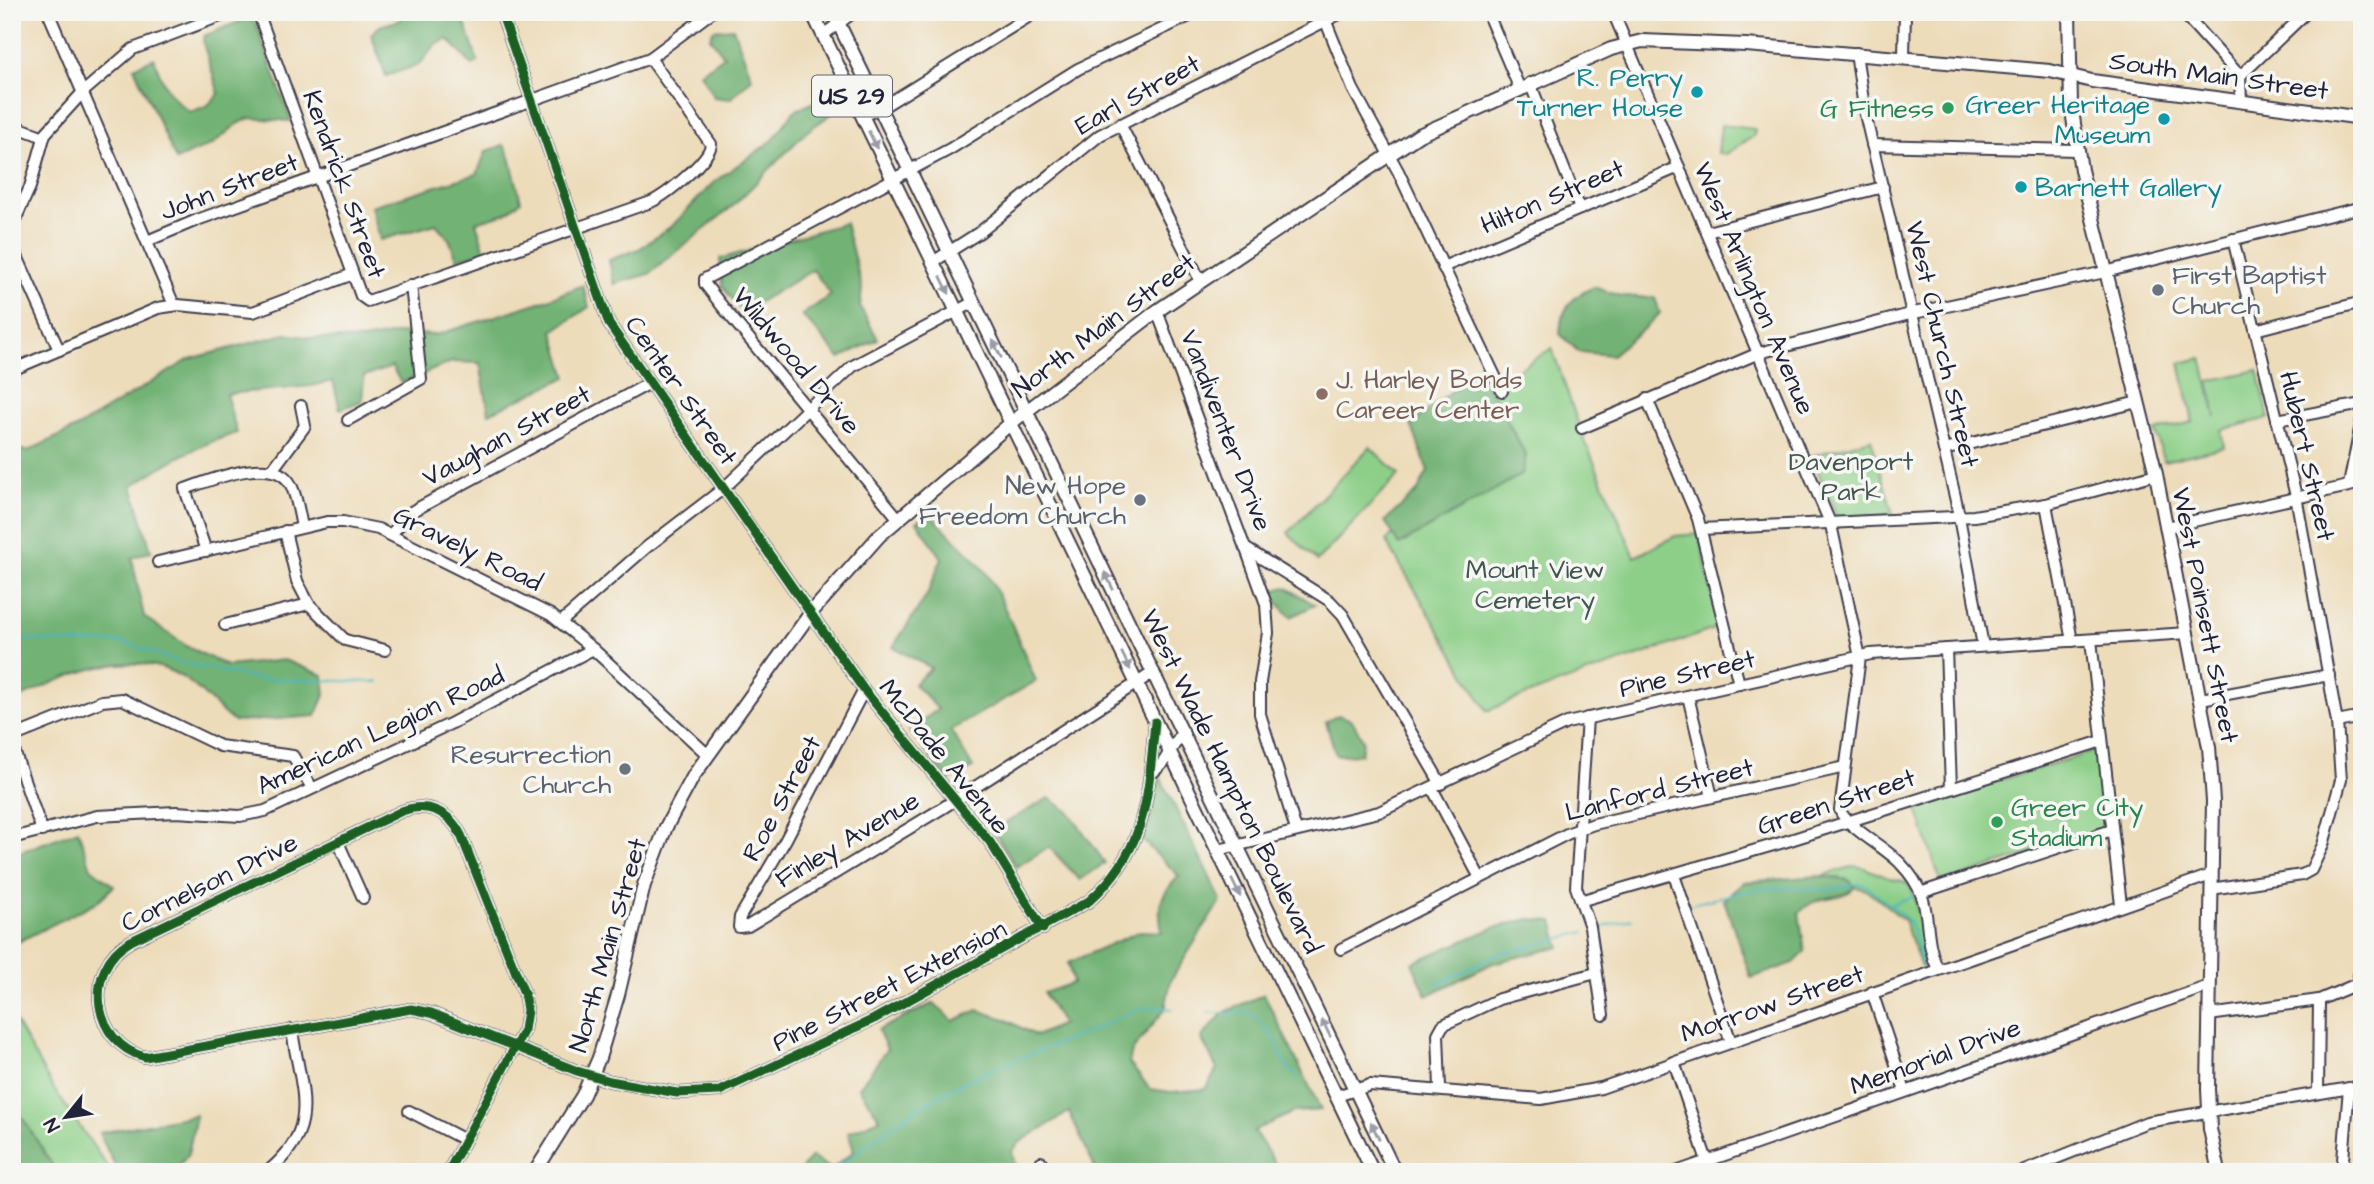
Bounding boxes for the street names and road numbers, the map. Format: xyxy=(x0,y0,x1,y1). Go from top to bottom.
street label: South Main Street xyxy=(2107,43,2331,109)
street label: Earl Street xyxy=(1069,46,1207,144)
road number: US 29 xyxy=(812,76,892,116)
street label: Kendrick Street xyxy=(293,85,395,284)
street label: John Street xyxy=(155,144,304,230)
street label: Hilton Street xyxy=(1475,150,1630,243)
street label: West Arlington Avenue xyxy=(1683,157,1824,421)
street label: West Church Street xyxy=(1896,218,1988,471)
street label: North Main Street xyxy=(1004,245,1203,407)
street label: Wildwood Drive xyxy=(724,279,869,442)
street label: Center Street xyxy=(616,309,746,473)
street label: Vandiventer Drive xyxy=(1171,325,1281,536)
street label: Hubert Street xyxy=(2270,368,2344,545)
street label: Vaughan Street xyxy=(416,376,598,497)
street label: West Poinsett Street xyxy=(2163,484,2248,746)
street label: Gravely Road xyxy=(386,497,548,602)
street label: West Wade Hampton Boulevard xyxy=(1132,603,1330,960)
street label: Pine Street xyxy=(1616,641,1759,707)
street label: American Legion Road xyxy=(251,658,511,806)
street label: McDade Avenue xyxy=(870,671,1018,842)
street label: Roe Street xyxy=(734,729,830,868)
street label: Lanford Street xyxy=(1561,749,1758,831)
street label: Green Street xyxy=(1753,759,1920,844)
street label: Finley Avenue xyxy=(769,783,927,899)
street label: Cornelson Drive xyxy=(115,825,304,941)
street label: North Main Street xyxy=(560,833,656,1057)
street label: Pine Street Extension xyxy=(766,911,1013,1061)
street label: Morrow Street xyxy=(1676,956,1869,1052)
street label: Memorial Drive xyxy=(1845,1009,2026,1104)

